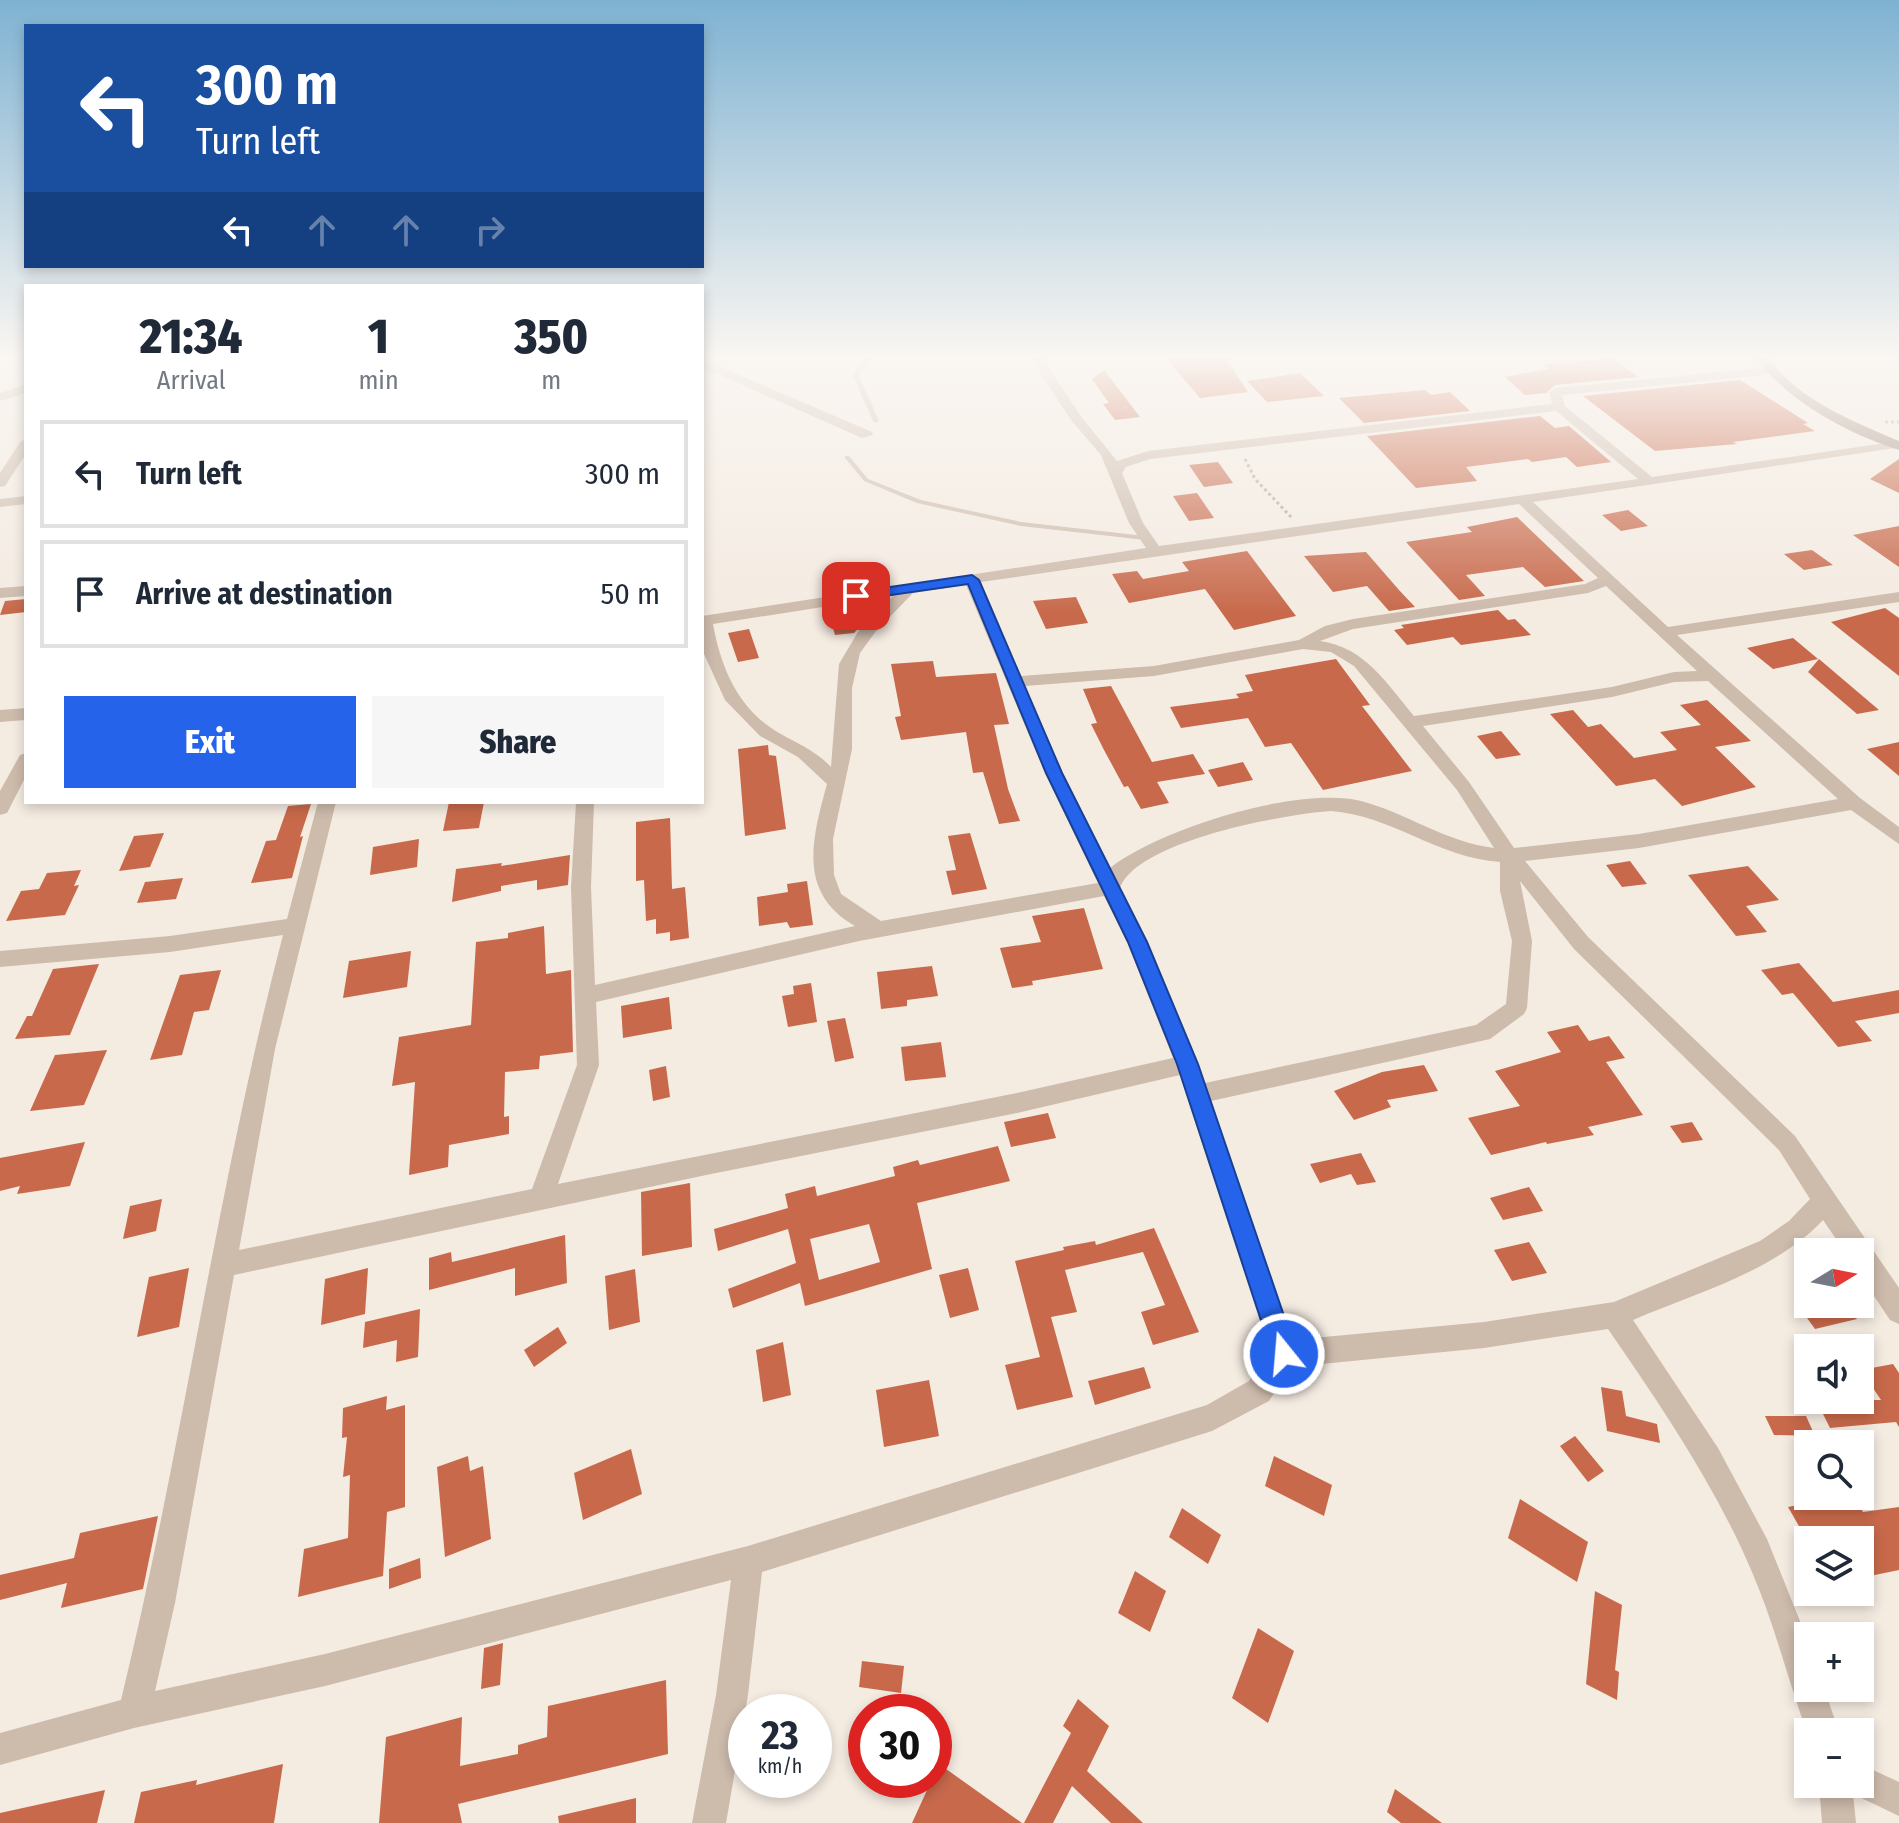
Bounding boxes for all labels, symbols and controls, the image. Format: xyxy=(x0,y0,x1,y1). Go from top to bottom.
text: 300 m xyxy=(196,52,338,119)
icon: left xyxy=(64,56,168,160)
text: Turn left xyxy=(196,120,320,164)
icon: left xyxy=(216,208,260,252)
icon: ahead xyxy=(300,208,344,252)
icon: ahead xyxy=(384,208,428,252)
icon: right xyxy=(468,208,512,252)
text: 21:34 xyxy=(140,308,243,366)
text: 1 xyxy=(368,308,389,366)
text: 350 xyxy=(514,308,588,366)
text: Arrival xyxy=(157,365,226,396)
text: min xyxy=(358,365,399,396)
text: m xyxy=(541,365,561,396)
icon: left xyxy=(68,452,112,496)
text: Turn left xyxy=(136,456,242,492)
text: 300 m xyxy=(585,456,660,492)
pin xyxy=(822,562,890,630)
icon: arrive xyxy=(68,572,112,616)
icon: arrive xyxy=(834,574,878,618)
text: Arrive at destination xyxy=(136,576,393,612)
text: 50 m xyxy=(600,576,660,612)
button: Exit xyxy=(64,696,356,788)
button: Share xyxy=(372,696,664,788)
north arrow xyxy=(1794,1238,1874,1318)
map controls xyxy=(1794,1238,1874,1798)
position arrow xyxy=(1242,1312,1326,1396)
button: sound xyxy=(1794,1334,1874,1414)
button: search xyxy=(1794,1430,1874,1510)
button: layers xyxy=(1794,1526,1874,1606)
button: + xyxy=(1794,1622,1874,1702)
speed limit sign: 30 xyxy=(848,1694,952,1798)
text: 23 xyxy=(761,1712,799,1760)
button: − xyxy=(1794,1718,1874,1798)
text: km/h xyxy=(758,1754,802,1778)

